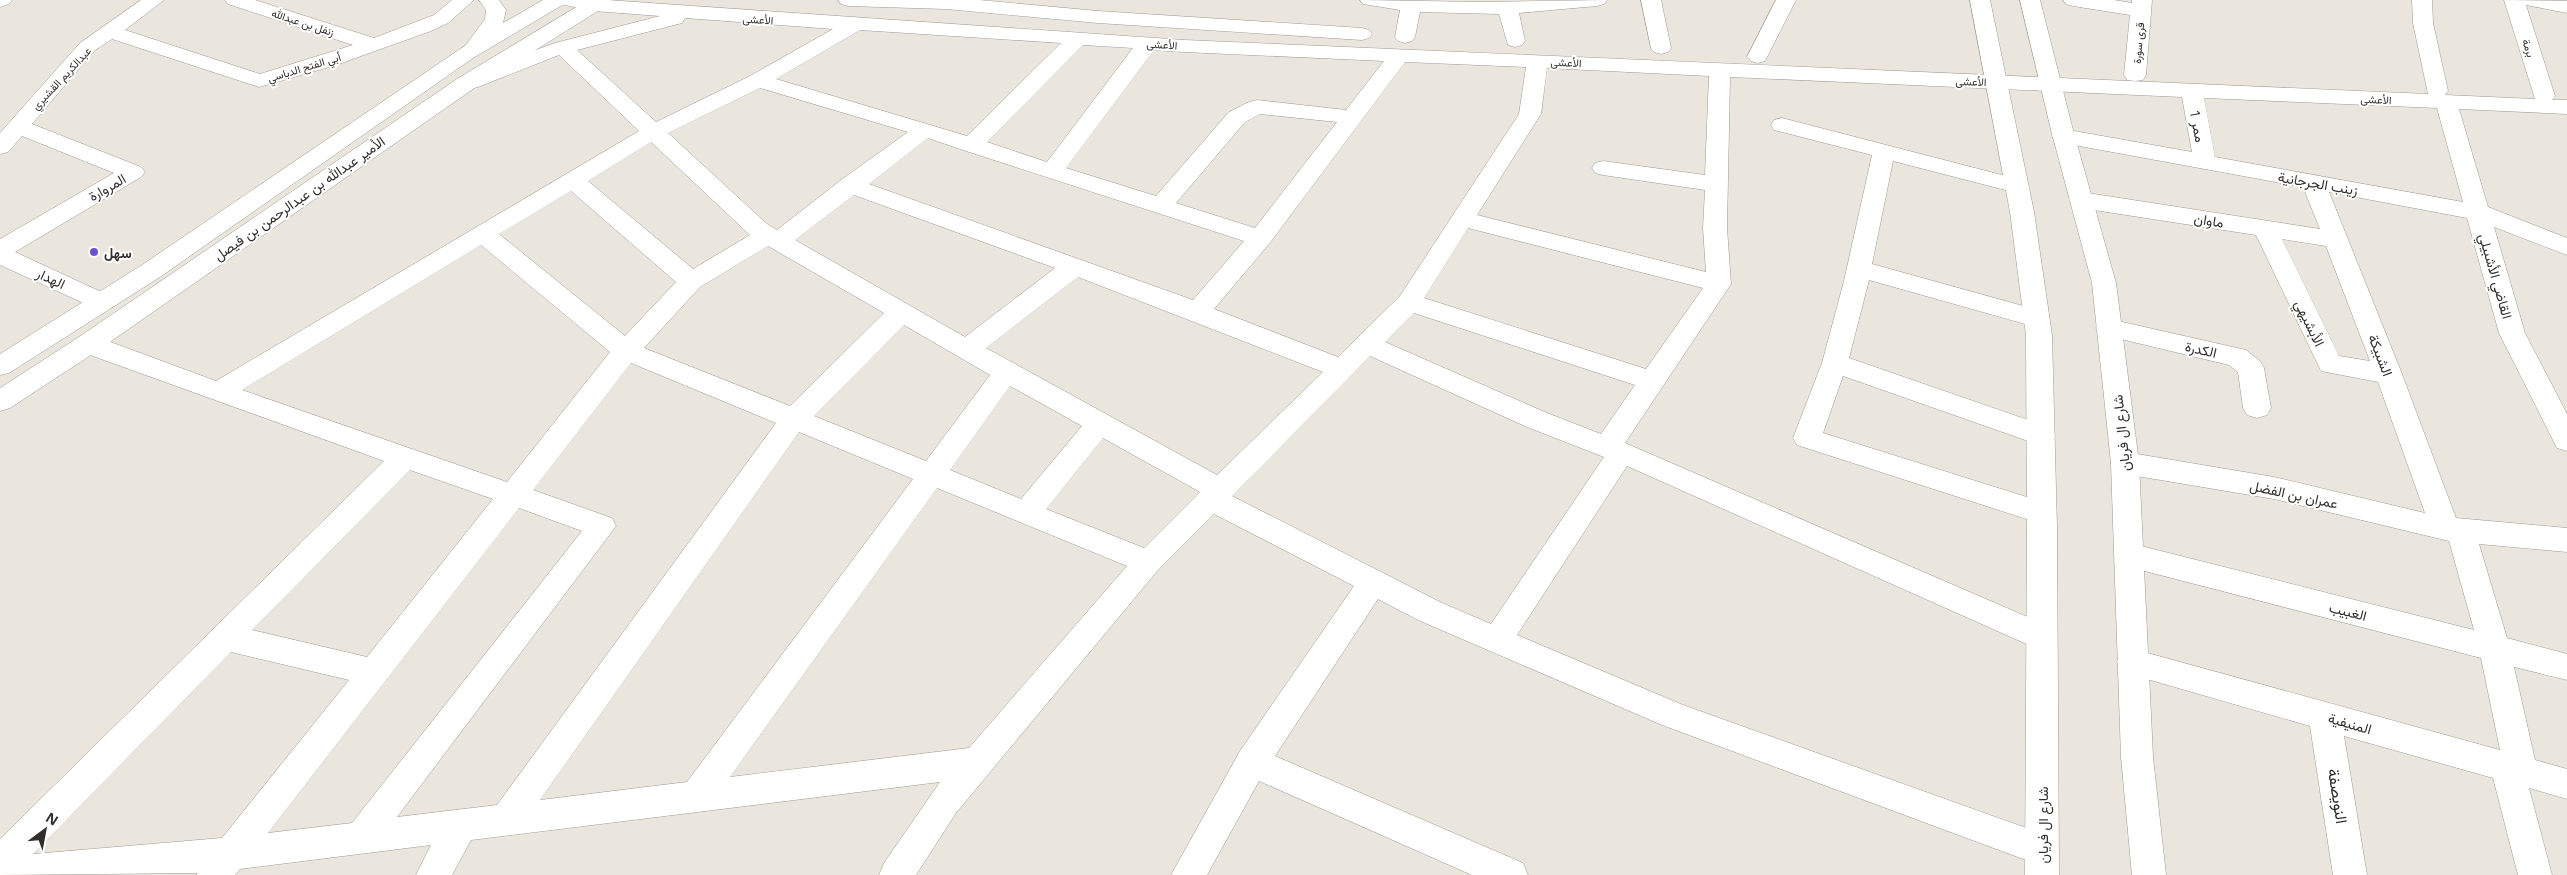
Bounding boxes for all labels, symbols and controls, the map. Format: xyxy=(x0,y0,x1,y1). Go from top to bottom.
street label: زنفل بن عبدالله xyxy=(270,5,337,39)
street label: الأعشى xyxy=(742,10,774,28)
street label: قرى سورة xyxy=(2129,22,2147,64)
street label: الأعشى xyxy=(1146,35,1178,53)
street label: برمة xyxy=(2519,37,2539,59)
street label: عبدالكريم القشيري xyxy=(28,43,97,115)
street label: أبي الفتح الدباسي xyxy=(266,49,344,88)
street label: الأعشى xyxy=(1550,54,1582,70)
street label: الأعشى xyxy=(1955,73,1987,89)
street label: الأعشى xyxy=(2360,91,2392,107)
street label: ممر 1 xyxy=(2186,108,2210,144)
street label: الأمير عبدالله بن عبدالرحمن بن فيصل xyxy=(210,131,388,265)
street label: زينب الجرجانية xyxy=(2276,167,2360,199)
street label: المروارة xyxy=(85,169,129,205)
street label: ماوان xyxy=(2193,208,2225,232)
street label: القاضي الأشبيلي xyxy=(2472,231,2517,322)
place label: سهل xyxy=(104,243,132,262)
marker: سهل xyxy=(88,246,100,258)
street label: الهدار xyxy=(33,263,68,293)
street label: الأبشيهي xyxy=(2288,297,2329,351)
street label: الشبيكة xyxy=(2364,331,2398,379)
street label: الكدرة xyxy=(2183,336,2219,362)
street label: شارع ال فريان xyxy=(2108,394,2136,472)
street label: عمران بن الفضل xyxy=(2248,475,2340,513)
street label: الغبيب xyxy=(2327,597,2369,625)
street label: المنيفية xyxy=(2326,708,2374,738)
street label: النويصفة xyxy=(2323,767,2353,825)
street label: شارع ال فريان xyxy=(2033,787,2054,863)
north arrow xyxy=(20,805,70,855)
text: N xyxy=(42,807,62,830)

